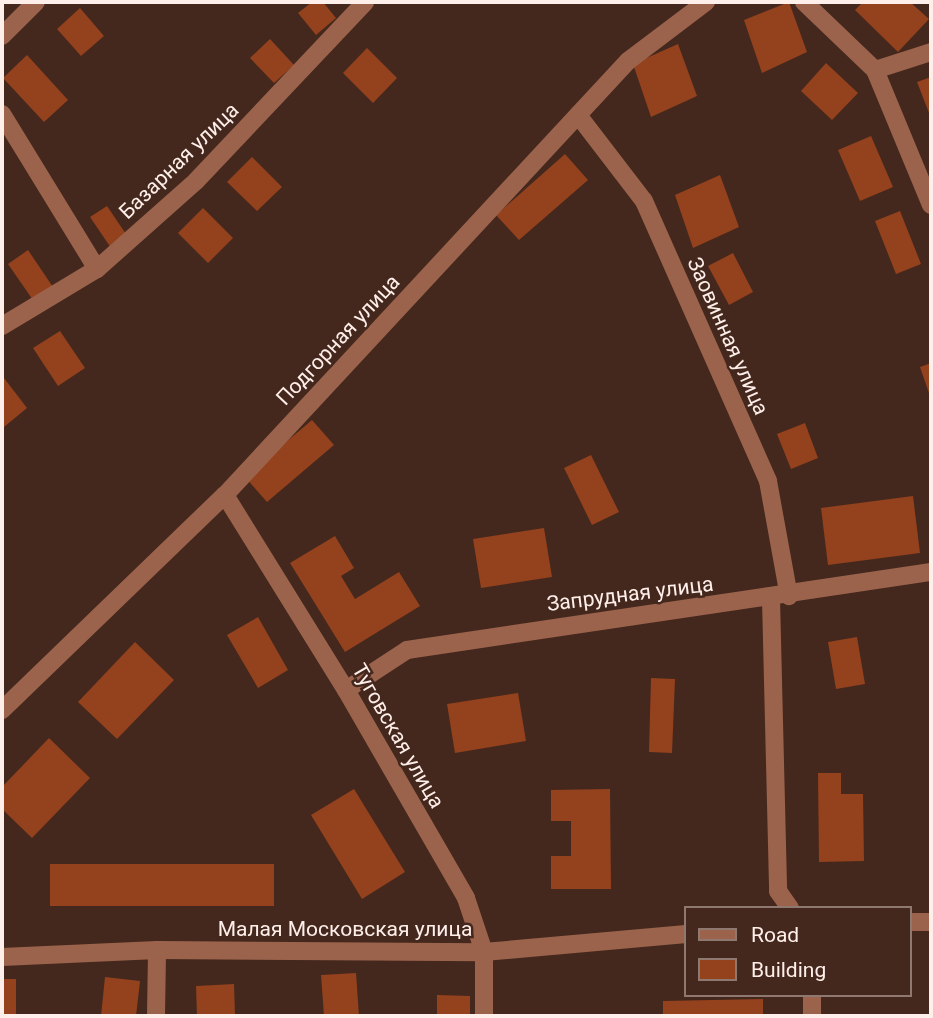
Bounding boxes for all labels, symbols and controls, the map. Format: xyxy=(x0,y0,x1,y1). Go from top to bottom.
street label: Базарная улица xyxy=(114,98,244,224)
street label: Заовинная улица xyxy=(682,253,774,419)
street label: Подгорная улица xyxy=(271,270,405,410)
street label: Запрудная улица xyxy=(545,571,715,617)
street label: Туговская улица xyxy=(346,659,450,813)
legend xyxy=(684,906,912,997)
street label: Малая Московская улица xyxy=(218,916,472,942)
text: Road xyxy=(751,923,799,947)
text: Building xyxy=(751,958,826,982)

